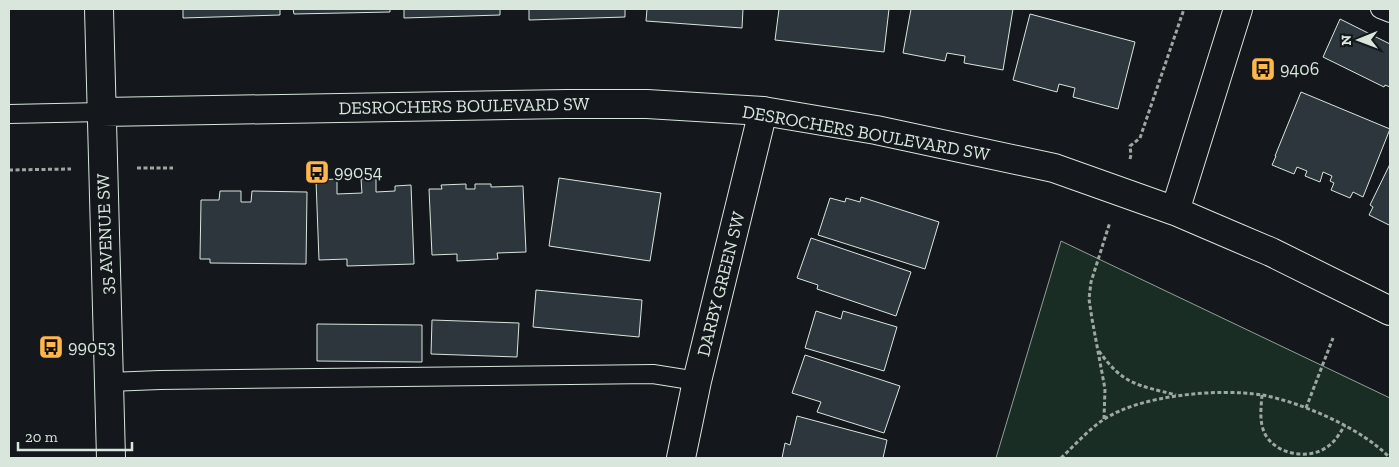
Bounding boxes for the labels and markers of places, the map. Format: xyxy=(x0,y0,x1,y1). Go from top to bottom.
bus stop icon: 9406 xyxy=(1250,56,1276,82)
place label: 9406 xyxy=(1280,58,1319,80)
bus stop icon: 99054 xyxy=(304,159,330,185)
place label: 99054 xyxy=(334,161,383,183)
bus stop icon: 99053 xyxy=(38,334,64,360)
place label: 99053 xyxy=(68,336,116,358)

